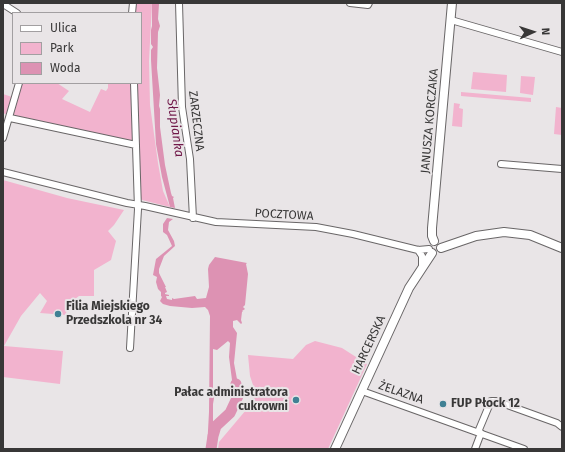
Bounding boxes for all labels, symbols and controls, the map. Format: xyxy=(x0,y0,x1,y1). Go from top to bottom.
legend xyxy=(12,12,142,84)
north arrow xyxy=(513,12,553,52)
text: Ulica xyxy=(50,21,77,35)
text: N xyxy=(539,27,552,35)
text: Park xyxy=(50,41,74,55)
text: Woda xyxy=(50,61,81,75)
street label: JANUSZA KORCZAKA xyxy=(418,68,442,174)
street label: ZARZECZNA xyxy=(185,90,207,152)
water label: Słupianka xyxy=(163,98,187,158)
street label: POCZTOWA xyxy=(254,206,314,224)
place label: Filia Miejskiego Przedszkola nr 34 xyxy=(66,300,162,328)
marker: Filia Miejskiego Przedszkola nr 34 xyxy=(53,309,63,319)
street label: HARCERSKA xyxy=(349,313,389,377)
street label: ŻELAZNA xyxy=(376,379,426,407)
place label: Pałac administratora cukrowni xyxy=(174,386,288,414)
marker: Pałac administratora cukrowni xyxy=(291,395,301,405)
place label: FUP Płock 12 xyxy=(451,397,520,411)
marker: FUP Płock 12 xyxy=(438,399,448,409)

